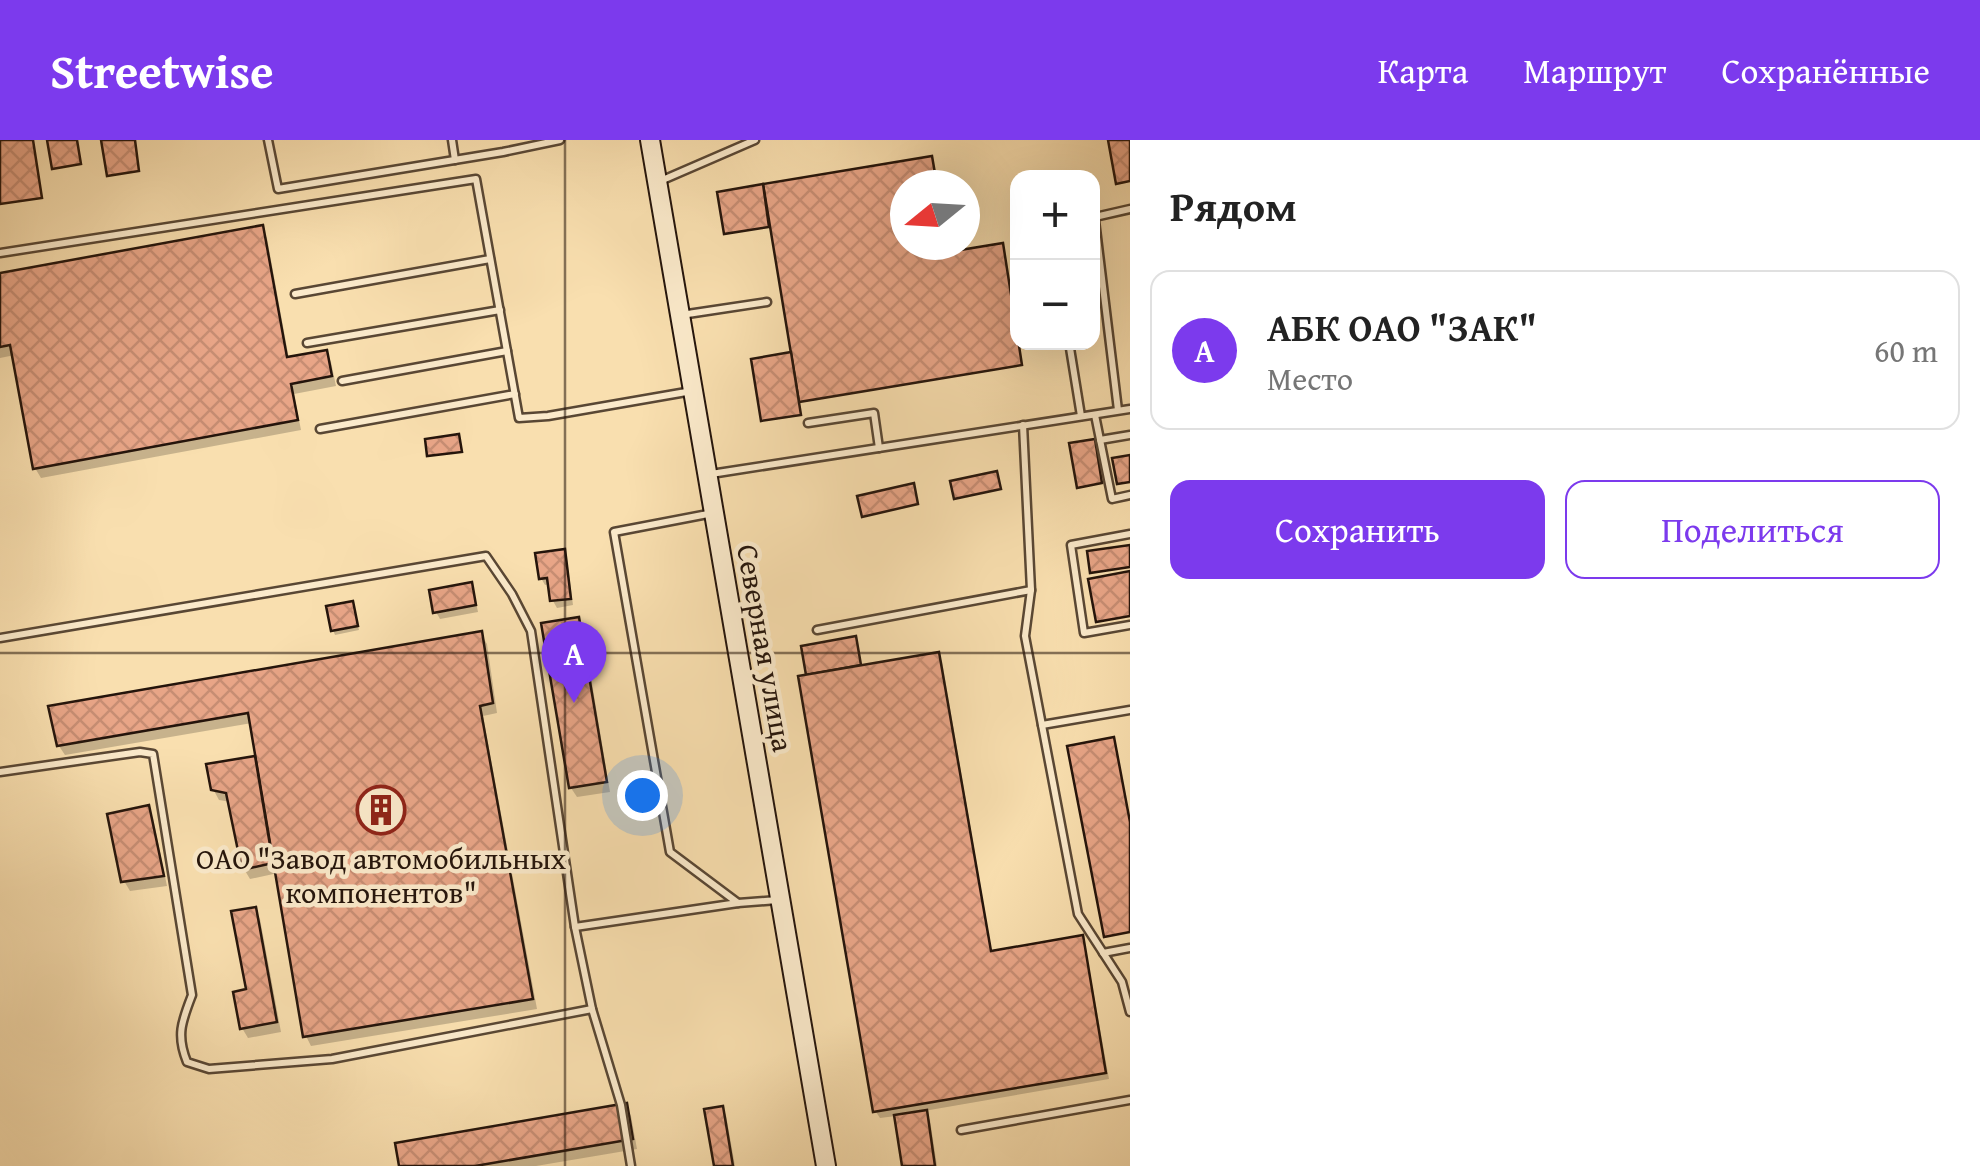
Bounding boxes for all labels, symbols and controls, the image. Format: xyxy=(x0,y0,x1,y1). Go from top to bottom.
text: Streetwise xyxy=(50,35,274,106)
text: Карта xyxy=(1378,45,1468,96)
text: Маршрут xyxy=(1523,45,1666,96)
text: Сохранённые xyxy=(1721,45,1930,96)
north arrow xyxy=(890,170,980,260)
map controls xyxy=(1010,170,1100,350)
button: + xyxy=(1010,170,1100,260)
text: Рядом xyxy=(1170,175,1297,236)
button: − xyxy=(1010,260,1100,350)
text: АБК ОАО "ЗАК" xyxy=(1267,299,1537,355)
text: A xyxy=(1194,327,1215,374)
text: 60 m xyxy=(1874,327,1938,374)
text: Место xyxy=(1267,355,1353,402)
button: Сохранить xyxy=(1170,480,1545,579)
button: Поделиться xyxy=(1565,480,1940,579)
street label: Северная улица xyxy=(726,541,806,756)
pin: A xyxy=(542,620,606,703)
your location xyxy=(617,770,668,821)
building icon: ОАО "Завод автомобильных компонентов" xyxy=(355,784,407,836)
place label: ОАО "Завод автомобильных компонентов" xyxy=(196,836,567,914)

